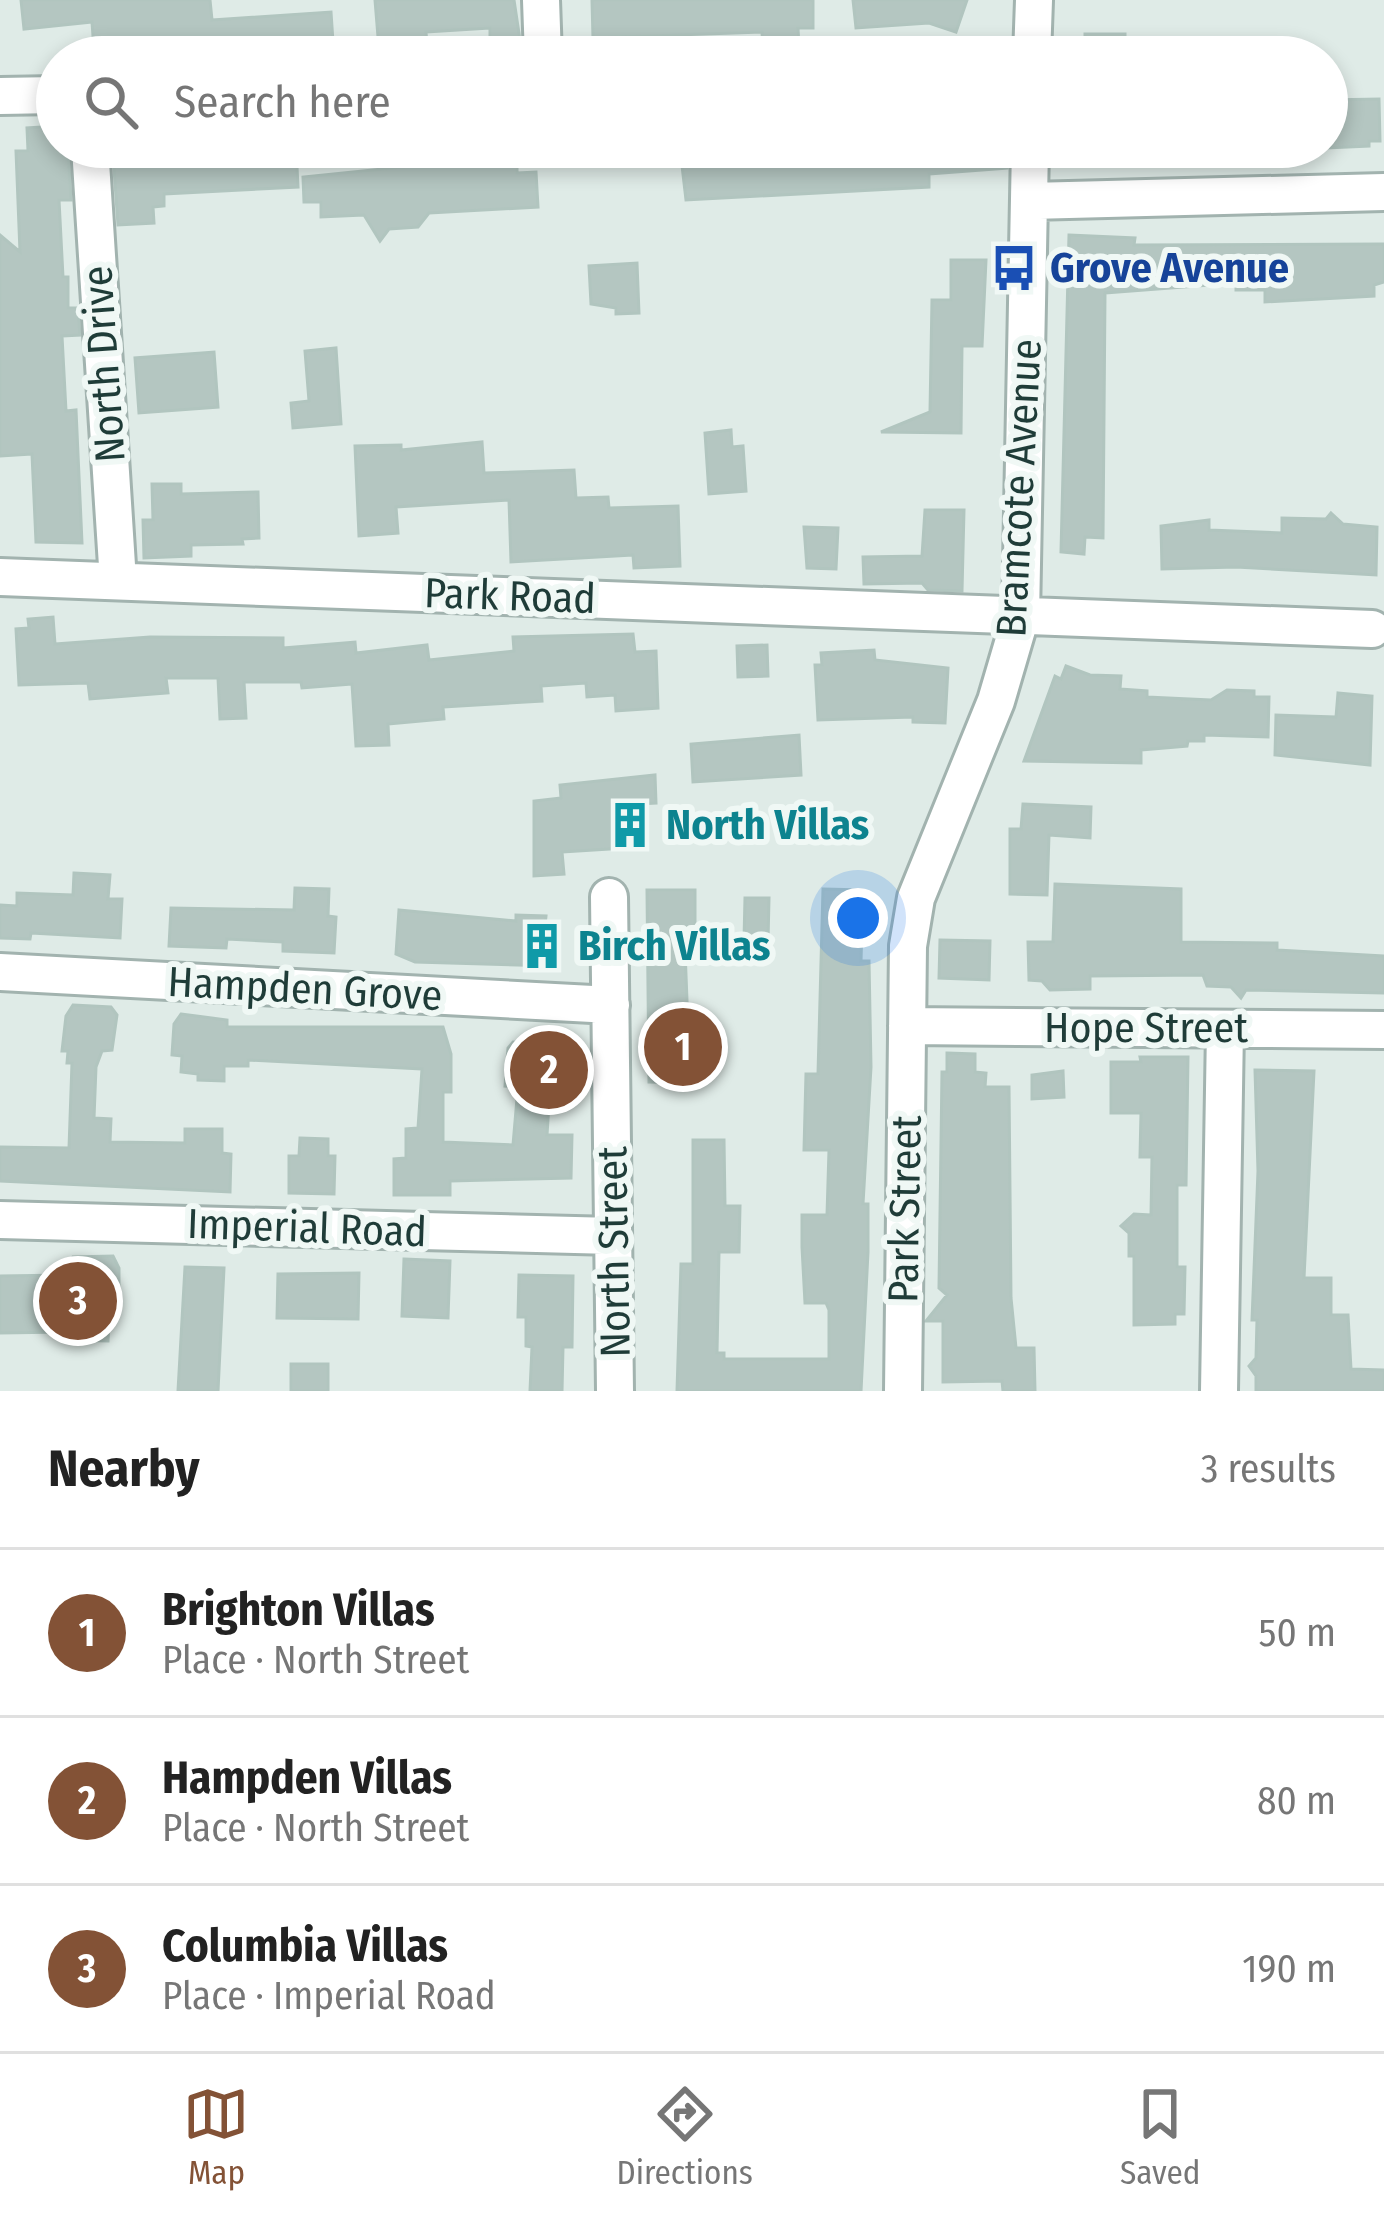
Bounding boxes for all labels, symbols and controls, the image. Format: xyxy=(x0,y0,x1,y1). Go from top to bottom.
search box xyxy=(36,36,1348,168)
icon: search xyxy=(78,69,144,135)
text: Search here xyxy=(174,75,391,129)
bus stop icon: Grove Avenue xyxy=(989,243,1039,293)
place label: Grove Avenue xyxy=(1050,243,1289,293)
street label: North Drive xyxy=(72,264,136,464)
street label: Bramcote Avenue xyxy=(986,338,1052,638)
street label: Park Road xyxy=(423,568,597,624)
building icon: North Villas xyxy=(605,800,655,850)
place label: North Villas xyxy=(666,800,869,850)
your location xyxy=(828,888,888,948)
building icon: Birch Villas xyxy=(517,921,567,971)
place label: Birch Villas xyxy=(578,921,770,971)
street label: Hampden Grove xyxy=(167,957,443,1021)
pin: 1 xyxy=(644,1002,722,1092)
street label: Hope Street xyxy=(1044,1003,1248,1053)
pin: 2 xyxy=(510,1025,588,1115)
street label: Park Street xyxy=(878,1114,932,1303)
street label: North Street xyxy=(587,1146,641,1358)
street label: Imperial Road xyxy=(186,1199,428,1257)
pin: 3 xyxy=(39,1256,117,1346)
text: Nearby xyxy=(48,1438,200,1500)
text: 3 results xyxy=(1201,1446,1336,1492)
text: Brighton Villas xyxy=(162,1583,435,1637)
text: 1 xyxy=(79,1610,95,1656)
text: 50 m xyxy=(1259,1610,1336,1656)
text: Place · North Street xyxy=(162,1637,469,1683)
text: Hampden Villas xyxy=(162,1751,452,1805)
text: 2 xyxy=(78,1778,96,1824)
text: 80 m xyxy=(1257,1778,1336,1824)
text: Place · North Street xyxy=(162,1805,469,1851)
text: Columbia Villas xyxy=(162,1919,448,1973)
text: 3 xyxy=(78,1946,96,1992)
text: 190 m xyxy=(1242,1946,1336,1992)
text: Place · Imperial Road xyxy=(162,1973,496,2019)
tab: Map xyxy=(183,2081,249,2193)
tab: Directions xyxy=(616,2081,753,2193)
tab: Saved xyxy=(1120,2081,1200,2193)

